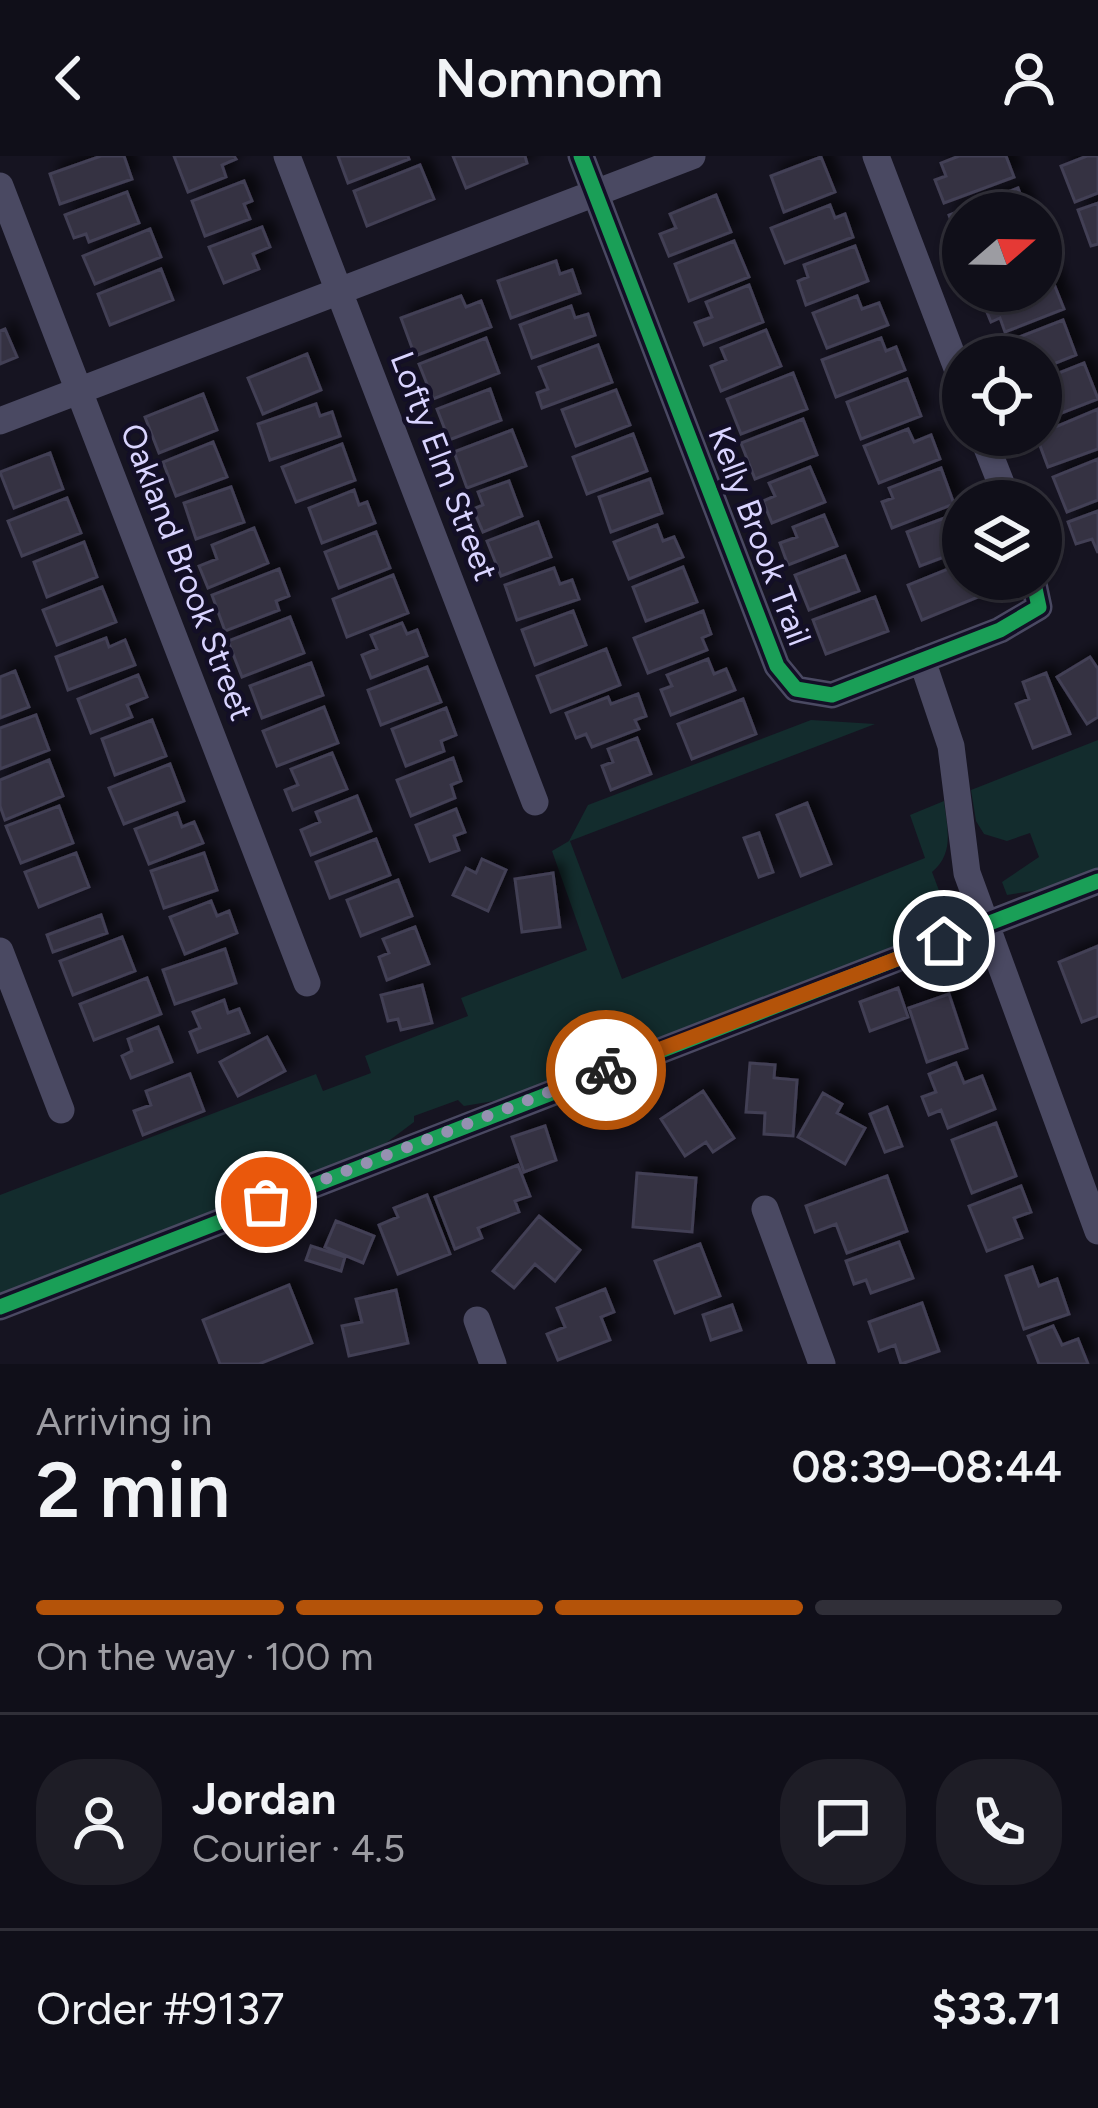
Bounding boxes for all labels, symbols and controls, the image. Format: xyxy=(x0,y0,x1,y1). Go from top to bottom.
icon: back xyxy=(36,45,102,111)
icon: person xyxy=(996,45,1062,111)
text: Nomnom xyxy=(435,46,663,111)
north arrow xyxy=(942,192,1062,312)
map controls xyxy=(942,192,1062,600)
button: locate xyxy=(942,336,1062,456)
street label: Lofty Elm Street xyxy=(382,346,506,586)
street label: Oakland Brook Street xyxy=(112,418,262,726)
street label: Kelly Brook Trail xyxy=(700,421,820,651)
button: layers xyxy=(942,480,1062,600)
pin xyxy=(893,890,995,992)
icon: home xyxy=(911,908,977,974)
courier xyxy=(546,1010,666,1130)
icon: bike xyxy=(573,1037,639,1103)
pin xyxy=(215,1151,317,1253)
icon: bag xyxy=(233,1169,299,1235)
text: Arriving in xyxy=(36,1398,212,1445)
text: 08:39–08:44 xyxy=(792,1439,1062,1493)
text: 2 min xyxy=(36,1443,230,1537)
text: On the way · 100 m xyxy=(36,1633,373,1680)
button: person xyxy=(36,1759,162,1885)
button: chat xyxy=(780,1759,906,1885)
button: phone xyxy=(936,1759,1062,1885)
text: Jordan xyxy=(192,1771,336,1825)
text: Courier · 4.5 xyxy=(192,1825,405,1872)
text: Order #9137 xyxy=(36,1981,284,2035)
text: $33.71 xyxy=(932,1981,1062,2035)

